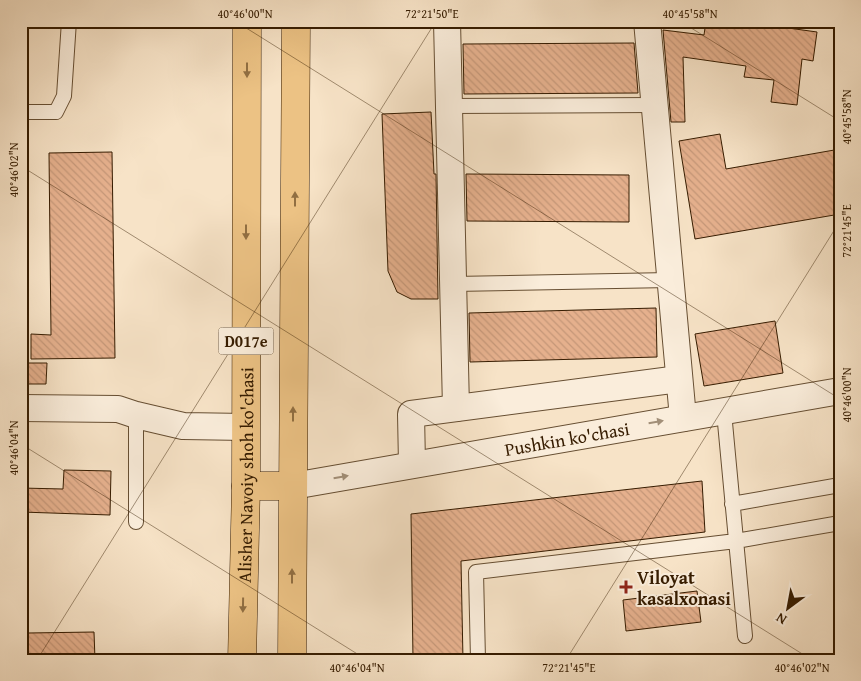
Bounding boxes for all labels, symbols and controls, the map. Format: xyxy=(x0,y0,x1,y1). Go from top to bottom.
text: 40°46'00"N xyxy=(217,5,273,22)
text: 72°21'50"E xyxy=(405,5,459,22)
text: 40°45'58"N xyxy=(662,5,718,22)
one-way arrow xyxy=(243,62,251,78)
text: 40°45'58"N xyxy=(838,89,855,145)
text: 40°46'02"N xyxy=(5,142,22,198)
one-way arrow xyxy=(291,190,299,206)
text: 72°21'45"E xyxy=(838,204,855,258)
one-way arrow xyxy=(242,225,250,241)
road number: D017e xyxy=(218,328,274,354)
street label: Alisher Navoiy shoh ko'chasi xyxy=(230,367,260,583)
text: 40°46'00"N xyxy=(838,367,855,423)
one-way arrow xyxy=(289,405,297,421)
street label: Pushkin ko'chasi xyxy=(502,414,631,463)
one-way arrow xyxy=(648,418,664,426)
text: 40°46'04"N xyxy=(5,420,22,476)
one-way arrow xyxy=(333,473,348,481)
place label: Viloyat kasalxonasi xyxy=(637,564,731,612)
one-way arrow xyxy=(288,568,296,584)
marker: Viloyat kasalxonasi xyxy=(619,580,633,594)
north arrow xyxy=(764,584,814,634)
one-way arrow xyxy=(239,597,247,613)
text: N xyxy=(771,608,790,630)
text: 40°46'04"N xyxy=(329,659,385,676)
text: 72°21'45"E xyxy=(542,659,596,676)
text: 40°46'02"N xyxy=(774,659,830,676)

